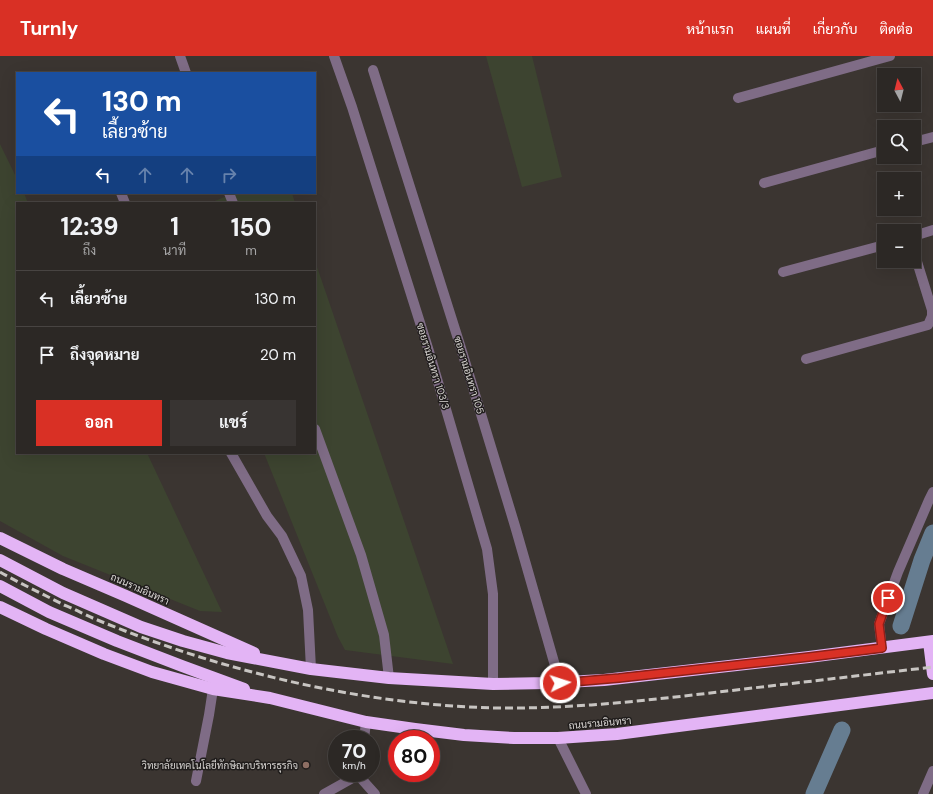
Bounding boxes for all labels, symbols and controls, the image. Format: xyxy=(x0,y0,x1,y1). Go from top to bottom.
text: Turnly xyxy=(20,16,78,41)
text: หน้าแรก xyxy=(686,20,734,38)
text: แผนที่ xyxy=(756,20,791,38)
text: เกี่ยวกับ xyxy=(813,20,857,38)
text: ติดต่อ xyxy=(879,20,913,38)
north arrow xyxy=(877,68,921,112)
map controls xyxy=(877,68,921,268)
text: 130 m xyxy=(102,83,182,120)
icon: left xyxy=(36,88,88,140)
text: เลี้ยวซ้าย xyxy=(102,120,168,144)
button: search xyxy=(877,120,921,164)
icon: left xyxy=(92,164,114,186)
icon: ahead xyxy=(134,164,156,186)
icon: ahead xyxy=(176,164,198,186)
icon: right xyxy=(218,164,240,186)
button: + xyxy=(877,172,921,216)
text: 12:39 xyxy=(61,211,118,242)
text: 1 xyxy=(170,211,179,242)
text: 150 xyxy=(231,212,271,243)
button: − xyxy=(877,224,921,268)
text: ถึง xyxy=(83,242,96,259)
text: นาที xyxy=(163,242,186,259)
text: m xyxy=(245,242,257,259)
icon: left xyxy=(36,288,58,310)
text: เลี้ยวซ้าย xyxy=(70,289,127,309)
text: 130 m xyxy=(255,289,296,309)
street label: ซอยรามอินทรา 103/3 xyxy=(414,321,452,411)
street label: ซอยรามอินทรา 105 xyxy=(451,334,487,416)
icon: arrive xyxy=(36,344,58,366)
text: ถึงจุดหมาย xyxy=(70,345,140,365)
text: 20 m xyxy=(260,345,296,365)
button: ออก xyxy=(36,400,162,446)
button: แชร์ xyxy=(170,400,296,446)
street label: ถนนรามอินทรา xyxy=(109,570,171,608)
pin xyxy=(871,581,905,615)
icon: arrive xyxy=(877,587,899,609)
position arrow xyxy=(539,662,581,704)
street label: ถนนรามอินทรา xyxy=(568,714,632,732)
speed limit sign: 80 xyxy=(388,730,440,782)
text: 70 xyxy=(342,738,366,764)
place label: วิทยาลัยเทคโนโลยีทักษิณาบริหารธุรกิจ xyxy=(141,759,298,773)
text: km/h xyxy=(342,759,366,772)
marker: วิทยาลัยเทคโนโลยีทักษิณาบริหารธุรกิจ xyxy=(301,760,311,770)

